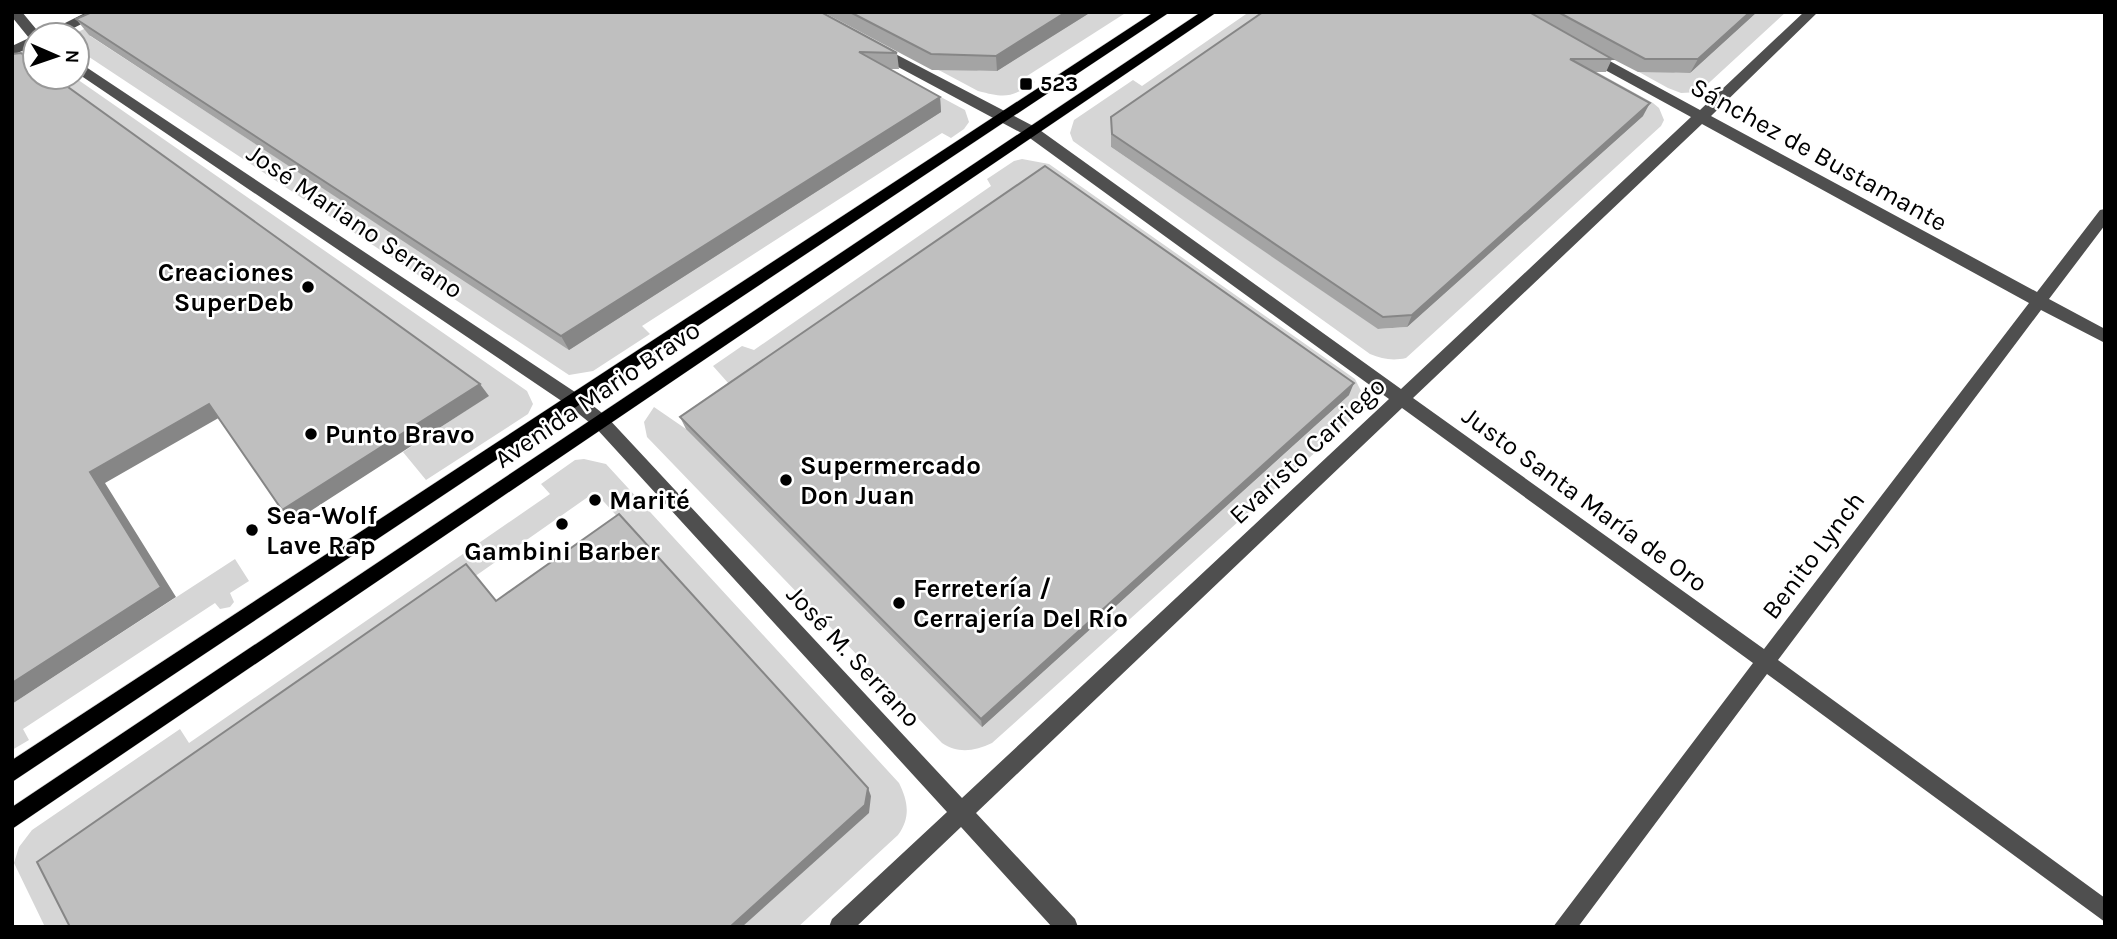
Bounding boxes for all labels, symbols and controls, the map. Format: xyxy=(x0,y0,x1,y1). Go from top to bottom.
north arrow xyxy=(21,21,91,91)
text: N xyxy=(61,49,83,64)
street label: Sánchez de Bustamante xyxy=(1685,71,1953,238)
place label: 523 xyxy=(1040,72,1078,96)
marker: 523 xyxy=(1018,76,1034,92)
street label: José Mariano Serrano xyxy=(241,138,469,305)
place label: Creaciones SuperDeb xyxy=(158,257,294,318)
marker: Creaciones SuperDeb xyxy=(300,279,316,295)
street label: Avenida Mario Bravo xyxy=(489,314,706,475)
street label: Evaristo Carriego xyxy=(1223,370,1392,531)
street label: Justo Santa María de Oro xyxy=(1456,400,1713,599)
place label: Punto Bravo xyxy=(325,419,475,450)
marker: Punto Bravo xyxy=(303,426,319,442)
place label: Supermercado Don Juan xyxy=(800,450,981,511)
marker: Supermercado Don Juan xyxy=(778,472,794,488)
place label: Marité xyxy=(609,485,690,516)
street label: Benito Lynch xyxy=(1755,486,1871,625)
marker: Marité xyxy=(587,492,603,508)
place label: Sea-Wolf Lave Rap xyxy=(266,500,377,561)
marker: Gambini Barber xyxy=(554,516,570,532)
marker: Sea-Wolf Lave Rap xyxy=(244,522,260,538)
place label: Gambini Barber xyxy=(464,536,661,567)
place label: Ferretería / Cerrajería Del Río xyxy=(913,573,1128,634)
street label: José M. Serrano xyxy=(780,579,927,734)
marker: Ferretería / Cerrajería Del Río xyxy=(891,595,907,611)

